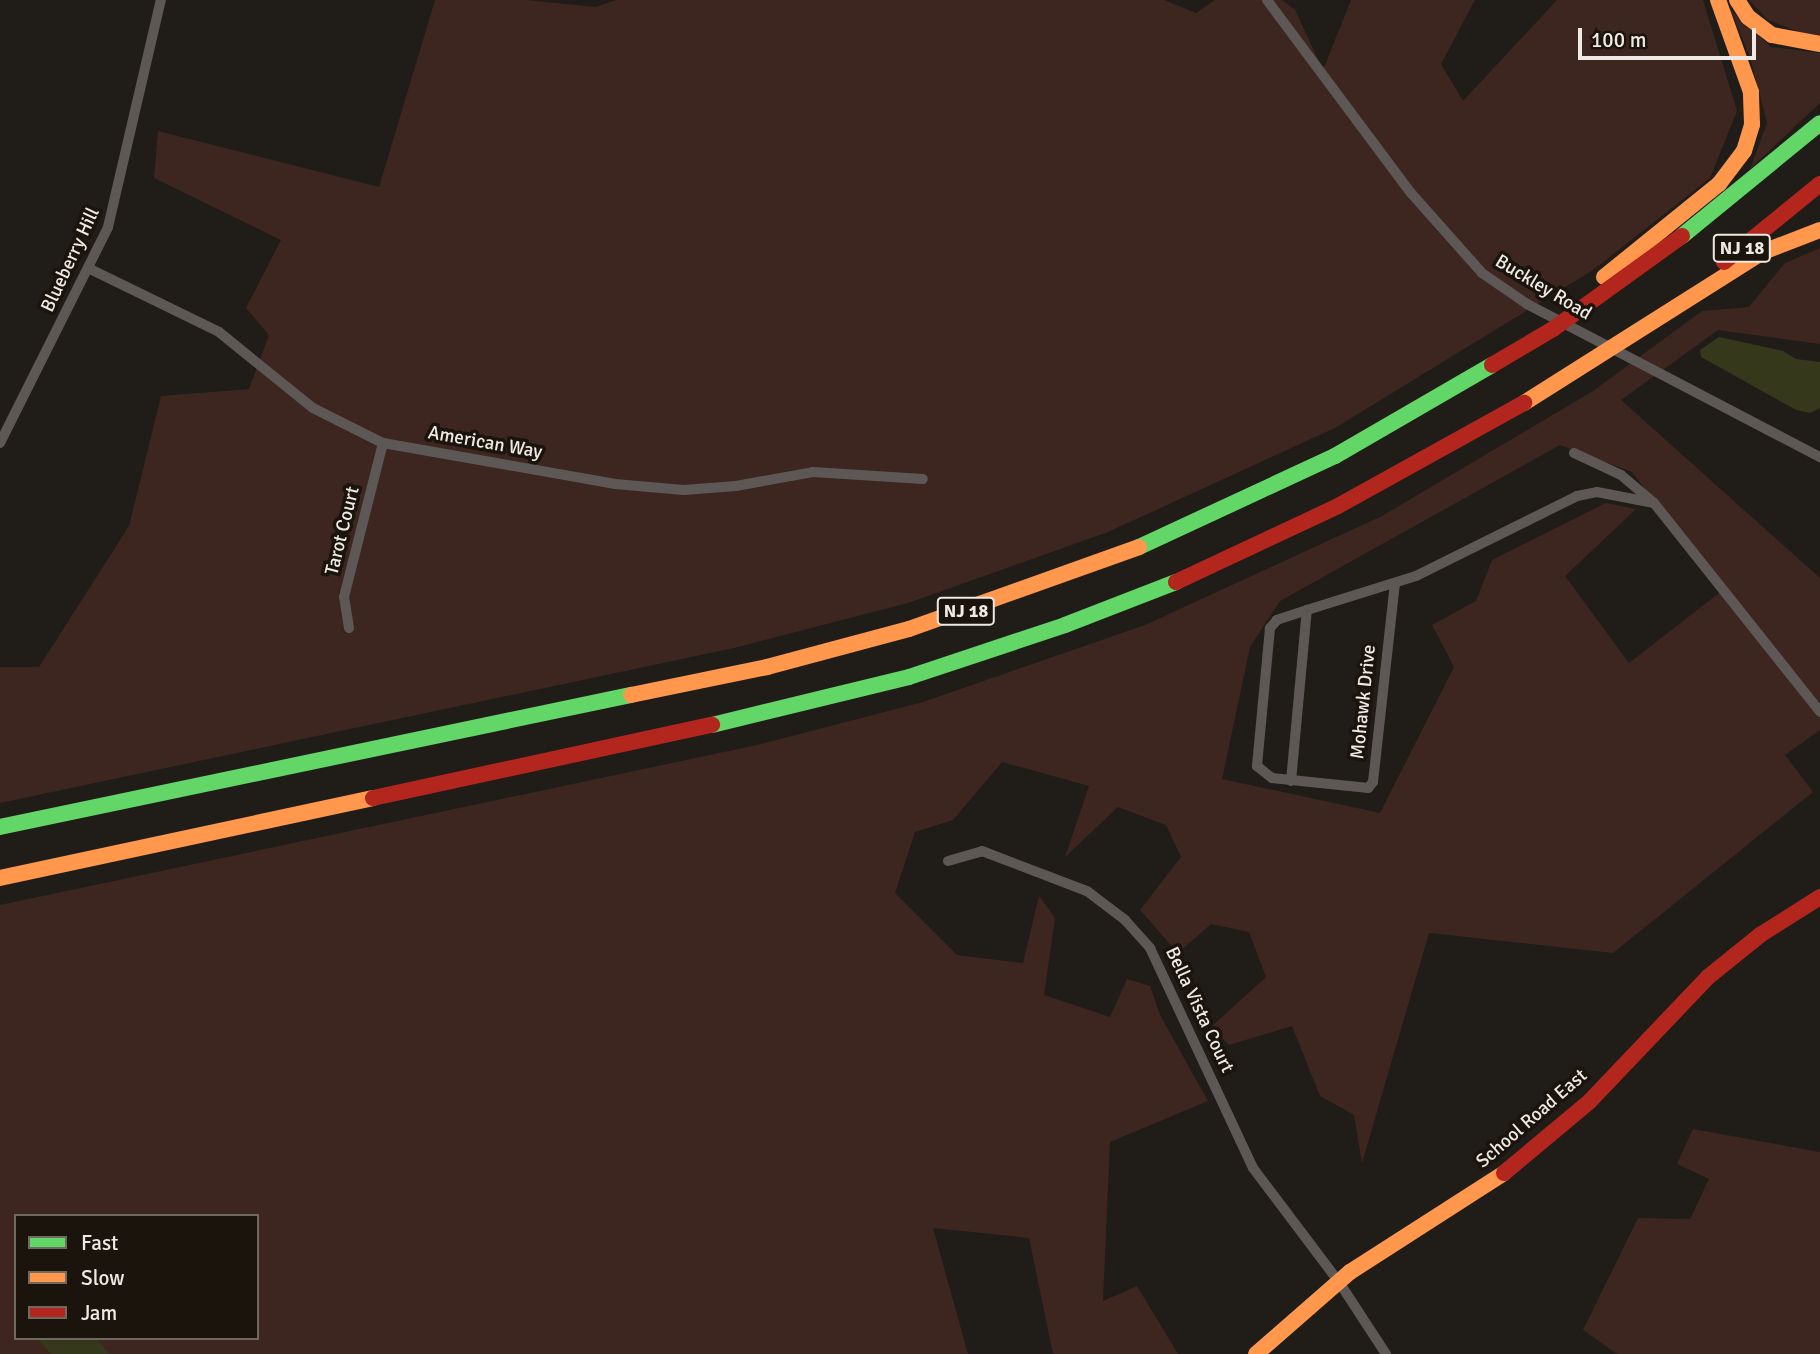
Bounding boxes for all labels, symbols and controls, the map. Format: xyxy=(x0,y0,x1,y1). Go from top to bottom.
scale bar xyxy=(1582,14,1760,58)
text: 100 m xyxy=(1591,27,1646,53)
street label: Blueberry Hill xyxy=(37,204,105,316)
road number: NJ 18 xyxy=(1712,234,1772,262)
street label: Buckley Road xyxy=(1491,250,1595,326)
street label: American Way xyxy=(426,422,544,464)
street label: Tarot Court xyxy=(321,484,365,578)
road number: NJ 18 xyxy=(936,596,996,626)
street label: Mohawk Drive xyxy=(1347,644,1381,760)
street label: Bella Vista Court xyxy=(1160,943,1238,1077)
street label: School Road East xyxy=(1472,1065,1592,1173)
legend xyxy=(14,1214,259,1340)
text: Fast xyxy=(81,1230,118,1256)
text: Slow xyxy=(81,1265,125,1291)
text: Jam xyxy=(81,1300,117,1326)

